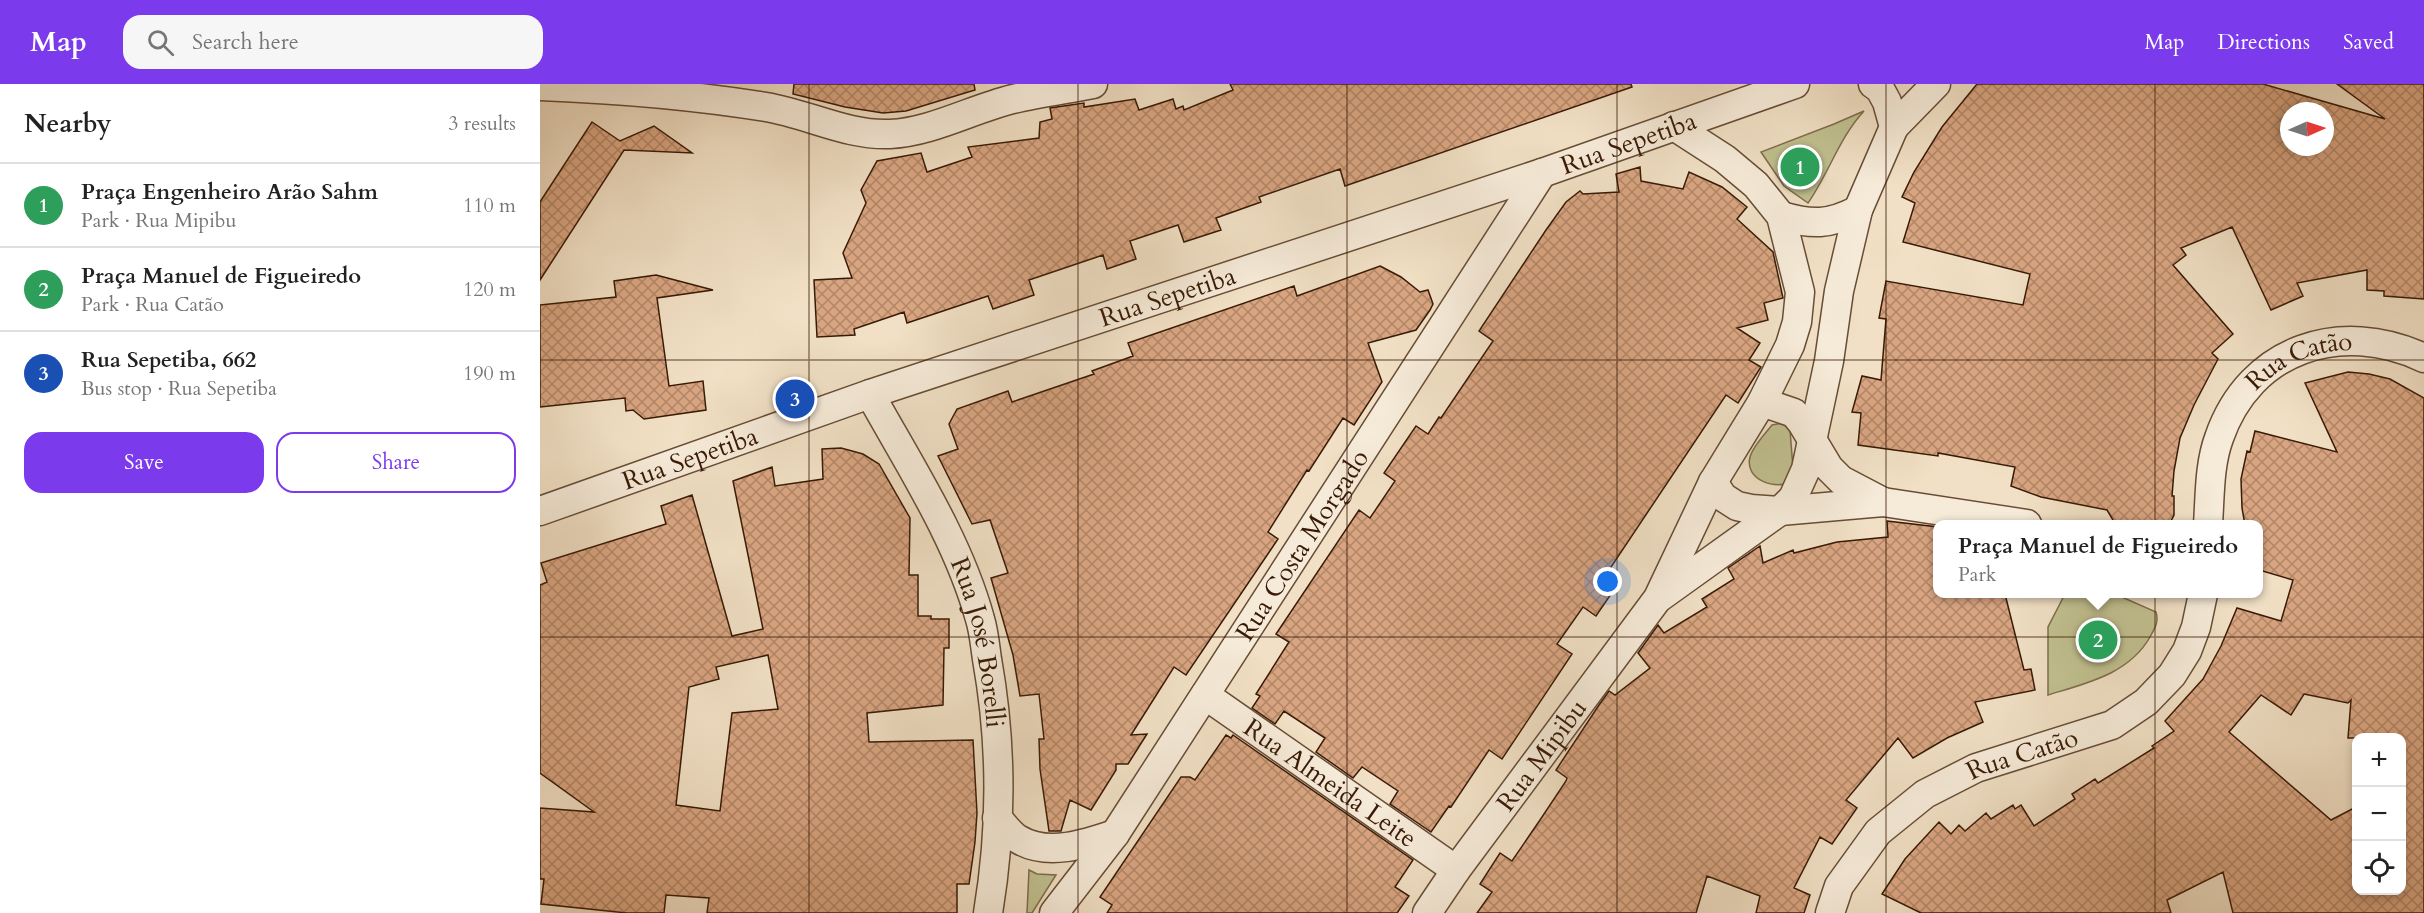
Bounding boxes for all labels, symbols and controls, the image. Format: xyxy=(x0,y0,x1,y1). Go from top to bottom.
search box xyxy=(123,15,543,69)
text: Map xyxy=(30,23,87,61)
icon: search xyxy=(144,26,177,59)
text: Search here xyxy=(192,27,299,57)
text: Map xyxy=(2144,28,2184,57)
text: Directions xyxy=(2217,28,2310,57)
text: Saved xyxy=(2343,28,2394,57)
north arrow xyxy=(2280,102,2334,156)
street label: Rua Sepetiba xyxy=(1556,103,1701,183)
text: Nearby xyxy=(24,106,112,141)
text: 3 results xyxy=(448,110,516,137)
pin: 1 xyxy=(1780,144,1820,190)
text: Praça Engenheiro Arão Sahm xyxy=(81,177,378,207)
text: 1 xyxy=(38,192,49,219)
text: 110 m xyxy=(463,192,516,219)
text: Park · Rua Mipibu xyxy=(81,207,237,234)
street label: Rua Sepetiba xyxy=(1094,257,1240,335)
text: Praça Manuel de Figueiredo xyxy=(81,261,361,291)
text: 2 xyxy=(38,276,49,303)
text: 120 m xyxy=(463,276,516,303)
text: Park · Rua Catão xyxy=(81,291,224,318)
street label: Rua Catão xyxy=(2237,323,2353,398)
text: Rua Sepetiba, 662 xyxy=(81,345,256,375)
text: 3 xyxy=(38,360,49,387)
text: 190 m xyxy=(463,360,516,387)
text: Bus stop · Rua Sepetiba xyxy=(81,375,277,402)
pin: 3 xyxy=(776,376,814,422)
street label: Rua Sepetiba xyxy=(617,418,763,498)
button: Save xyxy=(24,432,264,493)
button: Share xyxy=(276,432,516,493)
street label: Rua Costa Morgado xyxy=(1227,442,1377,647)
popup xyxy=(1933,520,2263,598)
text: Praça Manuel de Figueiredo xyxy=(1958,531,2238,561)
street label: Rua José Borelli xyxy=(942,552,1013,729)
text: Park xyxy=(1958,561,1996,588)
your location xyxy=(1593,567,1622,596)
pin: 2 xyxy=(2078,618,2118,662)
street label: Rua Mipibu xyxy=(1488,692,1595,818)
street label: Rua Almeida Leite xyxy=(1237,710,1424,855)
street label: Rua Catão xyxy=(1960,719,2082,788)
map controls xyxy=(2352,733,2406,895)
button: + xyxy=(2352,733,2406,787)
button: − xyxy=(2352,787,2406,841)
button: locate xyxy=(2352,841,2406,895)

